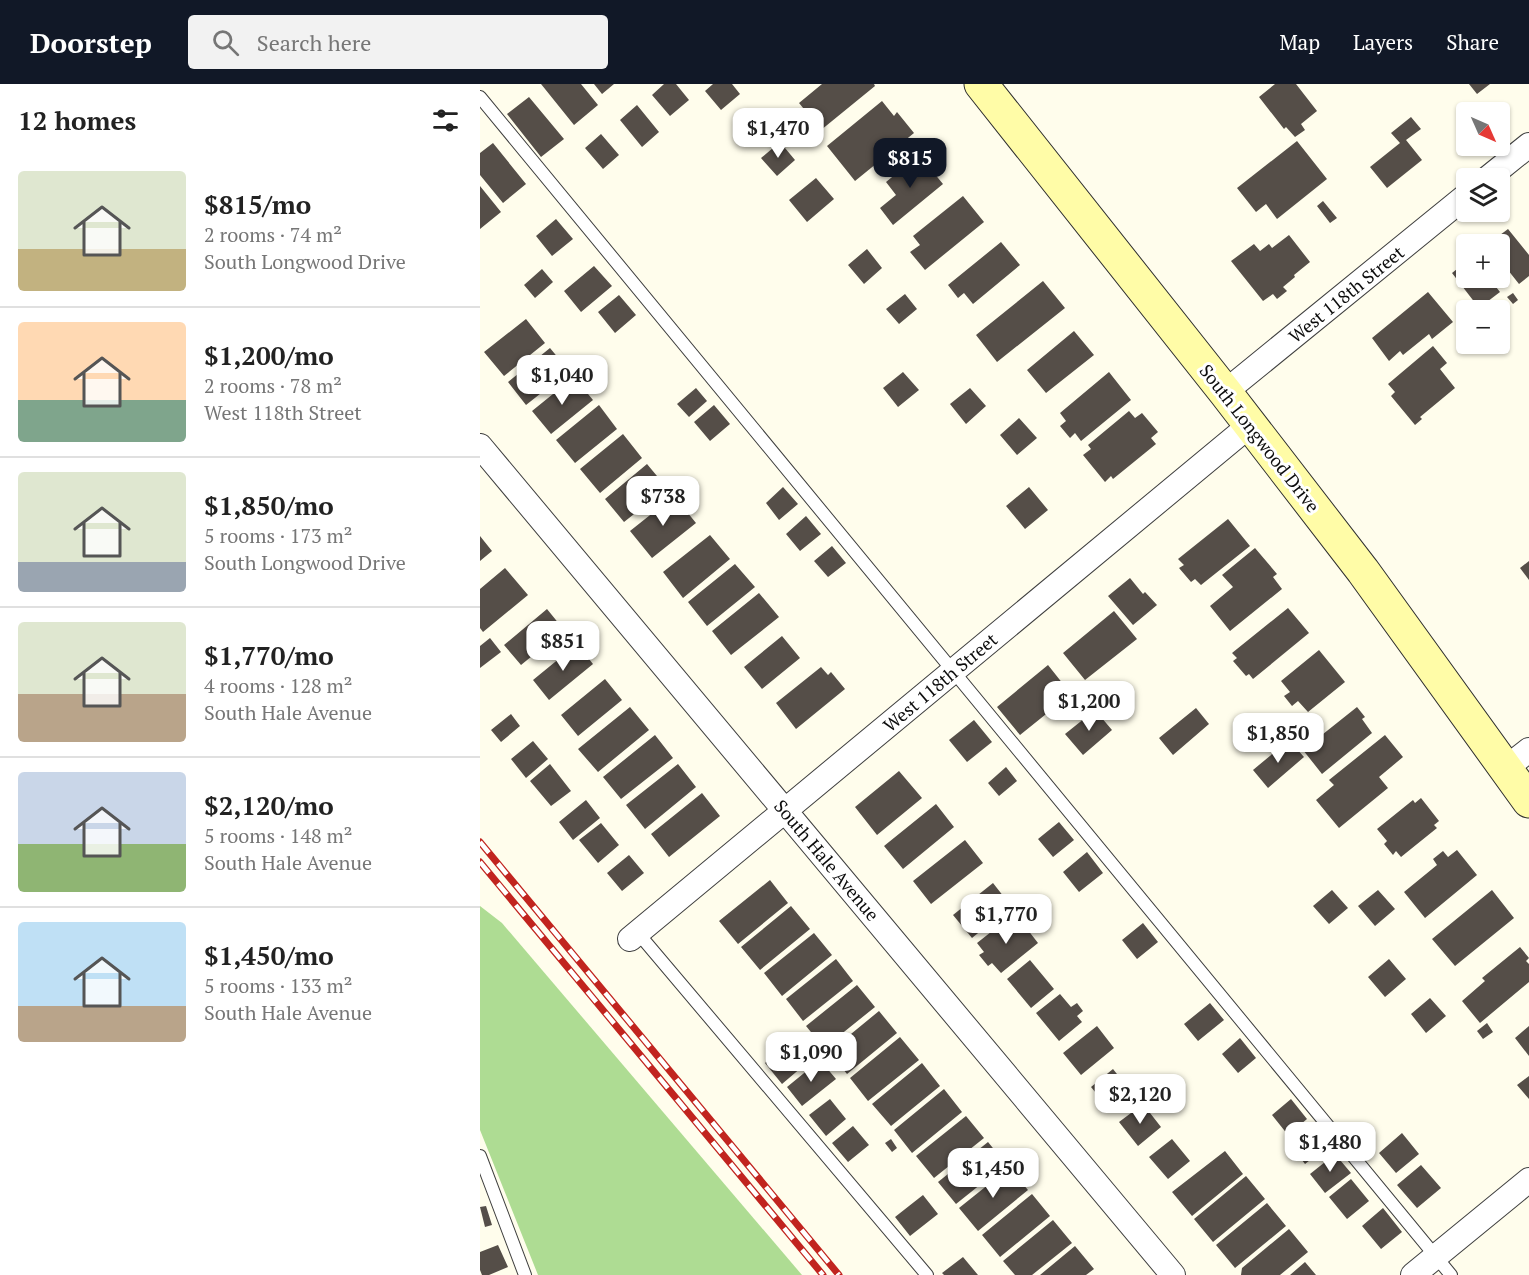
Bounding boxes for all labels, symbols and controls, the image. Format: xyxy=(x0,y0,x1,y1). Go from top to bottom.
search box xyxy=(188,15,608,69)
text: Doorstep xyxy=(30,24,152,61)
icon: search xyxy=(209,26,242,59)
text: Search here xyxy=(257,28,371,57)
text: Map xyxy=(1279,28,1320,56)
text: Layers xyxy=(1353,28,1413,56)
text: Share xyxy=(1446,28,1499,56)
north arrow xyxy=(1456,102,1510,156)
map controls xyxy=(1456,102,1510,354)
text: 12 homes xyxy=(18,103,136,137)
icon: filters xyxy=(429,104,462,137)
pin: $1,470 xyxy=(729,108,827,159)
text: $1,470 xyxy=(747,114,809,141)
pin: $815 xyxy=(874,138,946,189)
text: $815 xyxy=(887,144,933,171)
button: layers xyxy=(1456,168,1510,222)
text: $815/mo xyxy=(204,187,311,221)
icon: home xyxy=(66,195,138,267)
text: 2 rooms · 74 m² xyxy=(204,221,342,248)
button: + xyxy=(1456,234,1510,288)
street label: West 118th Street xyxy=(1283,240,1409,348)
text: South Longwood Drive xyxy=(204,248,406,275)
button: − xyxy=(1456,300,1510,354)
text: $1,200/mo xyxy=(204,338,334,372)
icon: home xyxy=(66,346,138,418)
pin: $1,040 xyxy=(513,355,611,406)
street label: South Longwood Drive xyxy=(1195,359,1325,517)
text: $1,040 xyxy=(531,361,593,388)
text: 2 rooms · 78 m² xyxy=(204,372,342,399)
text: West 118th Street xyxy=(204,399,362,426)
pin: $738 xyxy=(627,476,699,527)
text: $738 xyxy=(640,482,686,509)
text: $1,850/mo xyxy=(204,488,334,522)
icon: home xyxy=(66,496,138,568)
text: 5 rooms · 173 m² xyxy=(204,522,352,549)
text: South Longwood Drive xyxy=(204,549,406,576)
pin: $851 xyxy=(527,621,599,672)
text: $851 xyxy=(540,627,586,654)
street label: West 118th Street xyxy=(878,627,1002,737)
text: $1,770/mo xyxy=(204,638,334,672)
icon: home xyxy=(66,646,138,718)
text: 4 rooms · 128 m² xyxy=(204,672,352,699)
pin: $1,200 xyxy=(1040,681,1138,732)
text: $1,200 xyxy=(1058,687,1120,714)
text: South Hale Avenue xyxy=(204,699,372,726)
pin: $1,850 xyxy=(1229,713,1327,764)
text: $1,850 xyxy=(1247,719,1309,746)
text: $2,120/mo xyxy=(204,788,334,822)
street label: South Hale Avenue xyxy=(769,794,885,926)
icon: home xyxy=(66,796,138,868)
text: 5 rooms · 148 m² xyxy=(204,822,352,849)
text: South Hale Avenue xyxy=(204,849,372,876)
pin: $1,770 xyxy=(957,894,1055,945)
text: $1,770 xyxy=(975,900,1037,927)
text: $1,450/mo xyxy=(204,938,334,972)
icon: home xyxy=(66,946,138,1018)
text: 5 rooms · 133 m² xyxy=(204,972,352,999)
text: South Hale Avenue xyxy=(204,999,372,1026)
pin: $1,090 xyxy=(762,1032,860,1083)
text: $1,090 xyxy=(780,1038,842,1065)
pin: $2,120 xyxy=(1091,1074,1189,1125)
text: $2,120 xyxy=(1109,1080,1171,1107)
pin: $1,480 xyxy=(1281,1122,1379,1173)
text: $1,480 xyxy=(1299,1128,1361,1155)
pin: $1,450 xyxy=(944,1148,1042,1199)
text: $1,450 xyxy=(962,1154,1024,1181)

